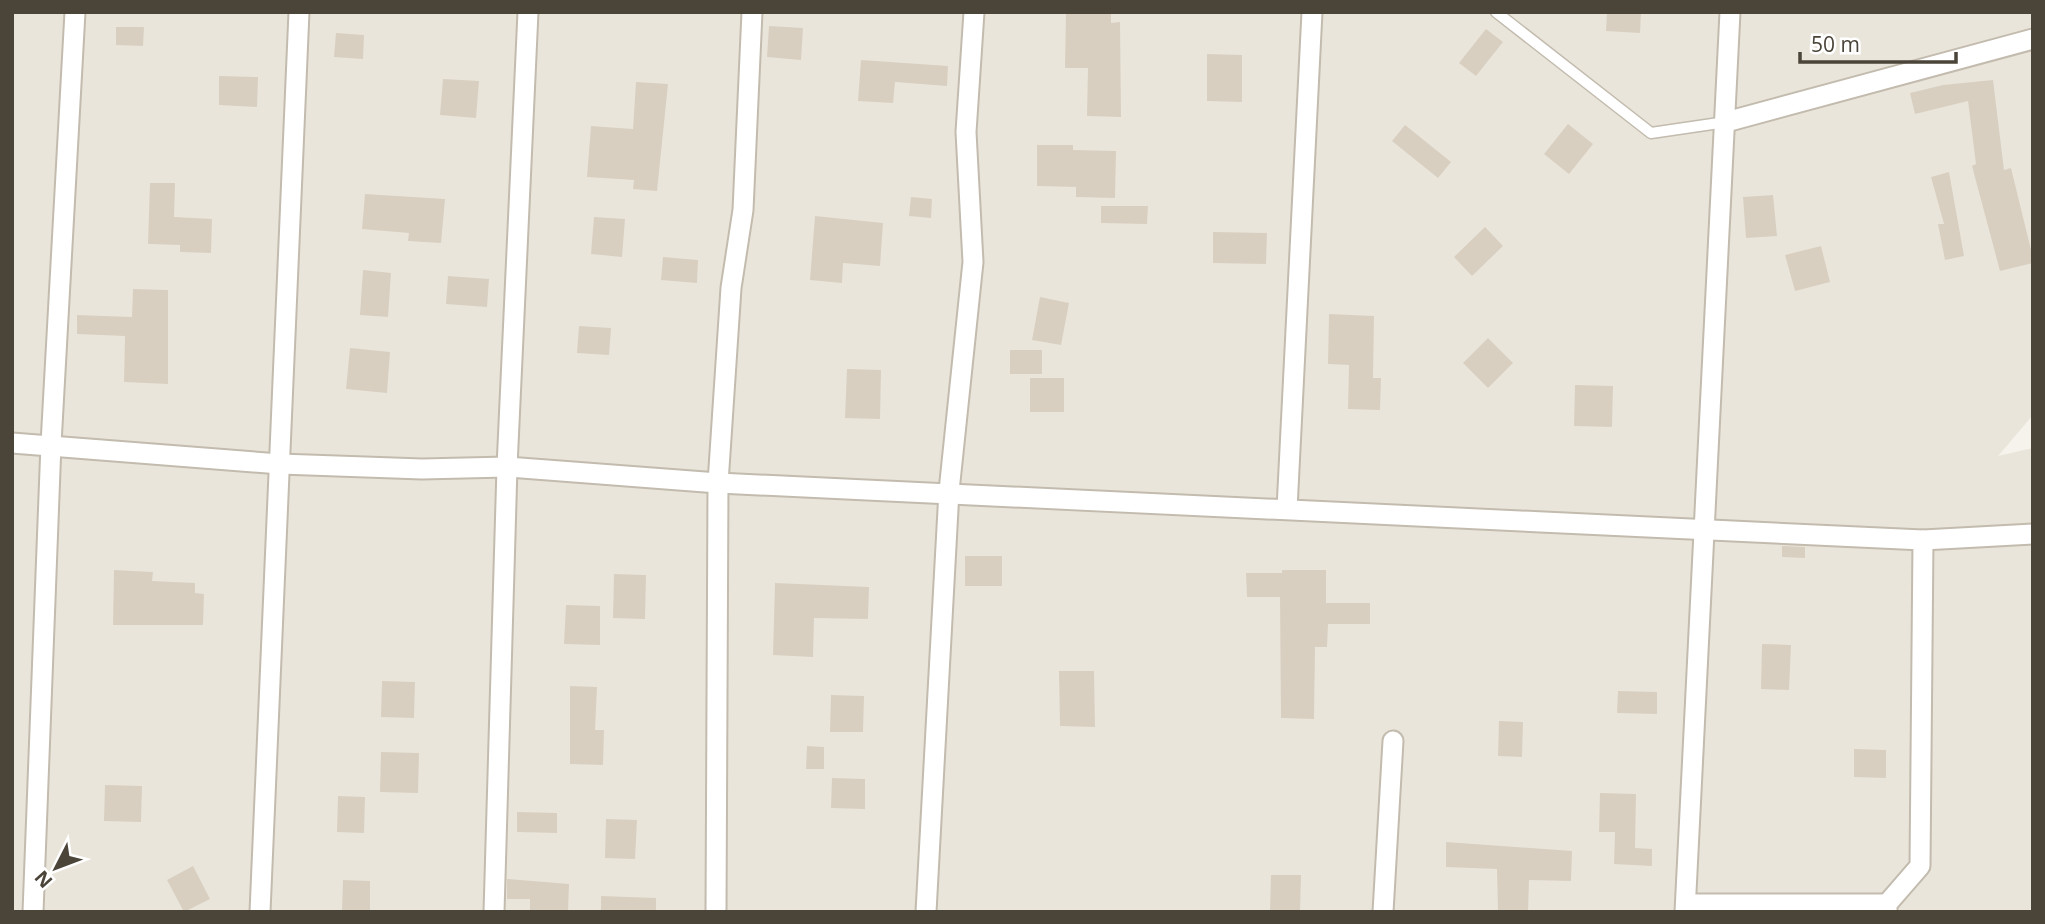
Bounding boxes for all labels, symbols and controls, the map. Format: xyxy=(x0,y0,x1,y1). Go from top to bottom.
scale bar xyxy=(1800,21,1956,65)
text: 50 m xyxy=(1811,30,1860,58)
north arrow xyxy=(21,833,91,903)
text: N xyxy=(29,865,58,894)

